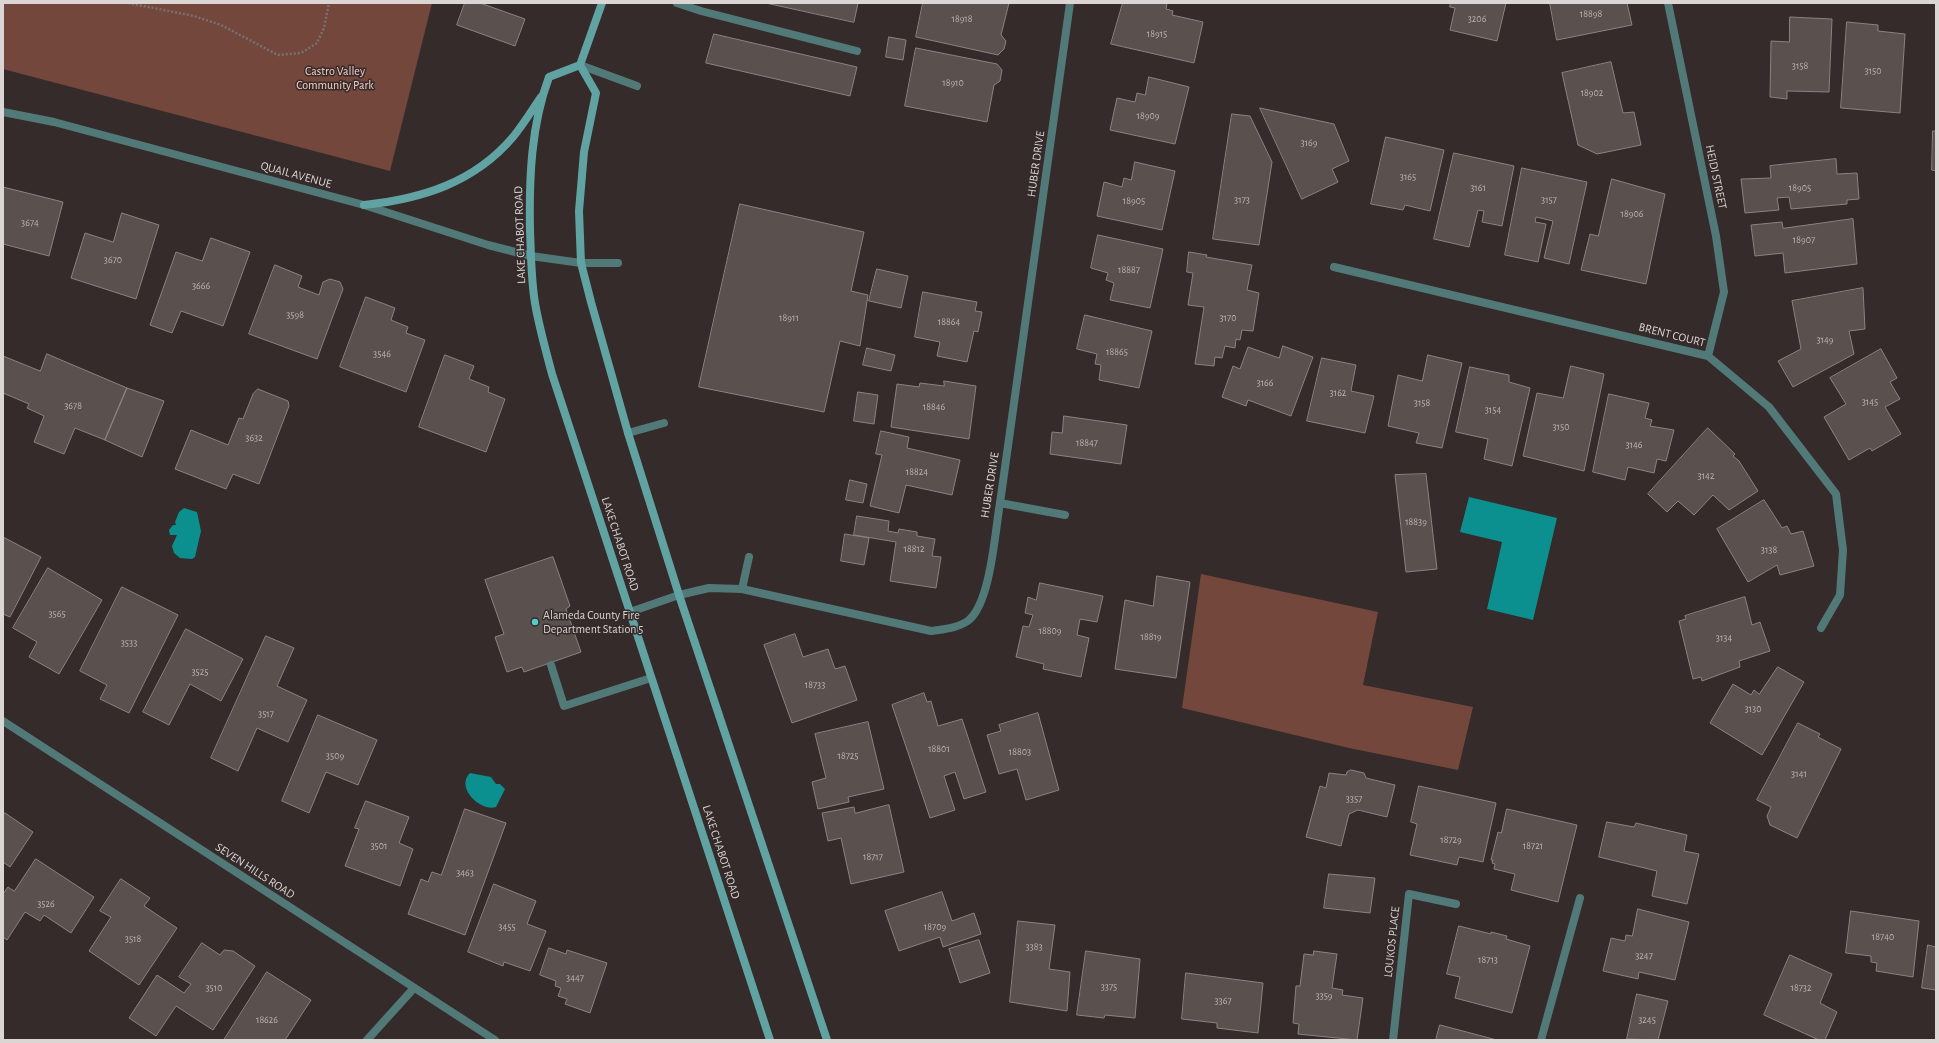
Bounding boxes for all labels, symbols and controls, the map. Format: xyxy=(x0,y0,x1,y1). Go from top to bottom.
house number: 18898 xyxy=(1580,8,1602,20)
house number: 18918 xyxy=(951,13,973,25)
house number: 3206 xyxy=(1468,13,1486,25)
house number: 18915 xyxy=(1147,28,1167,40)
house number: 3158 xyxy=(1792,60,1808,72)
park label: Castro Valley Community Park xyxy=(296,64,374,92)
house number: 3150 xyxy=(1864,65,1882,77)
house number: 18910 xyxy=(942,77,964,89)
house number: 18902 xyxy=(1581,87,1603,99)
house number: 18909 xyxy=(1137,110,1159,122)
street label: HUBER DRIVE xyxy=(1024,130,1048,198)
house number: 3169 xyxy=(1301,137,1317,149)
street label: HEIDI STREET xyxy=(1702,143,1730,211)
street label: QUAIL AVENUE xyxy=(259,159,333,191)
house number: 3165 xyxy=(1400,171,1416,183)
house number: 3161 xyxy=(1470,182,1486,194)
house number: 18905 xyxy=(1789,182,1811,194)
street label: LAKE CHABOT ROAD xyxy=(511,186,529,284)
house number: 3173 xyxy=(1234,194,1250,206)
house number: 3157 xyxy=(1541,194,1557,206)
house number: 18905 xyxy=(1123,195,1145,207)
house number: 18906 xyxy=(1621,208,1643,220)
house number: 3674 xyxy=(21,217,39,229)
house number: 18907 xyxy=(1793,234,1815,246)
house number: 3670 xyxy=(104,254,122,266)
house number: 18887 xyxy=(1118,264,1140,276)
house number: 3666 xyxy=(192,280,210,292)
house number: 3598 xyxy=(286,309,304,321)
house number: 18911 xyxy=(779,312,799,324)
house number: 3170 xyxy=(1219,312,1237,324)
house number: 18864 xyxy=(938,316,960,328)
street label: BRENT COURT xyxy=(1637,320,1707,350)
house number: 3149 xyxy=(1816,334,1834,346)
house number: 18865 xyxy=(1106,346,1128,358)
house number: 3546 xyxy=(373,348,391,360)
house number: 3166 xyxy=(1257,377,1273,389)
house number: 3162 xyxy=(1330,387,1346,399)
house number: 3145 xyxy=(1862,396,1878,408)
house number: 3158 xyxy=(1414,397,1430,409)
house number: 3678 xyxy=(64,400,82,412)
house number: 18846 xyxy=(923,401,945,413)
house number: 3154 xyxy=(1485,404,1501,416)
house number: 3150 xyxy=(1552,421,1570,433)
house number: 3632 xyxy=(245,432,263,444)
house number: 18847 xyxy=(1076,437,1098,449)
house number: 3146 xyxy=(1625,439,1643,451)
street label: HUBER DRIVE xyxy=(978,451,1002,519)
house number: 18824 xyxy=(906,466,928,478)
house number: 3142 xyxy=(1698,470,1714,482)
street label: LAKE CHABOT ROAD xyxy=(598,495,642,593)
house number: 18839 xyxy=(1405,516,1427,528)
house number: 18812 xyxy=(904,543,924,555)
house number: 3138 xyxy=(1761,544,1777,556)
house number: 3565 xyxy=(48,608,66,620)
place label: Alameda County Fire Department Station 5 xyxy=(543,608,643,636)
marker: Alameda County Fire Department Station 5 xyxy=(530,617,540,627)
house number: 18809 xyxy=(1039,625,1061,637)
house number: 18819 xyxy=(1140,631,1162,643)
house number: 3134 xyxy=(1716,632,1732,644)
house number: 3533 xyxy=(121,637,137,649)
house number: 3525 xyxy=(191,666,209,678)
house number: 18733 xyxy=(805,679,825,691)
house number: 3130 xyxy=(1745,703,1761,715)
house number: 3517 xyxy=(258,708,274,720)
house number: 18801 xyxy=(928,743,950,755)
house number: 18803 xyxy=(1009,746,1031,758)
house number: 3509 xyxy=(326,750,344,762)
house number: 18725 xyxy=(837,750,859,762)
house number: 3141 xyxy=(1791,768,1807,780)
house number: 3357 xyxy=(1346,793,1362,805)
street label: LAKE CHABOT ROAD xyxy=(699,803,743,901)
house number: 18729 xyxy=(1440,834,1462,846)
street label: SEVEN HILLS ROAD xyxy=(213,840,297,902)
house number: 3501 xyxy=(370,840,388,852)
house number: 18721 xyxy=(1523,840,1543,852)
house number: 18717 xyxy=(863,851,883,863)
house number: 3463 xyxy=(456,867,474,879)
house number: 3526 xyxy=(37,898,55,910)
street label: LOUKOS PLACE xyxy=(1381,906,1403,978)
house number: 3455 xyxy=(498,921,516,933)
house number: 18709 xyxy=(924,921,946,933)
house number: 18740 xyxy=(1872,931,1894,943)
house number: 3518 xyxy=(125,933,141,945)
house number: 3383 xyxy=(1025,941,1043,953)
house number: 3247 xyxy=(1635,950,1653,962)
house number: 18713 xyxy=(1478,954,1498,966)
house number: 3447 xyxy=(566,972,584,984)
house number: 3375 xyxy=(1101,981,1117,993)
house number: 3510 xyxy=(205,982,223,994)
house number: 18732 xyxy=(1790,982,1812,994)
house number: 3359 xyxy=(1315,990,1333,1002)
house number: 3367 xyxy=(1214,995,1232,1007)
house number: 18626 xyxy=(256,1014,278,1026)
house number: 3245 xyxy=(1638,1014,1656,1026)

